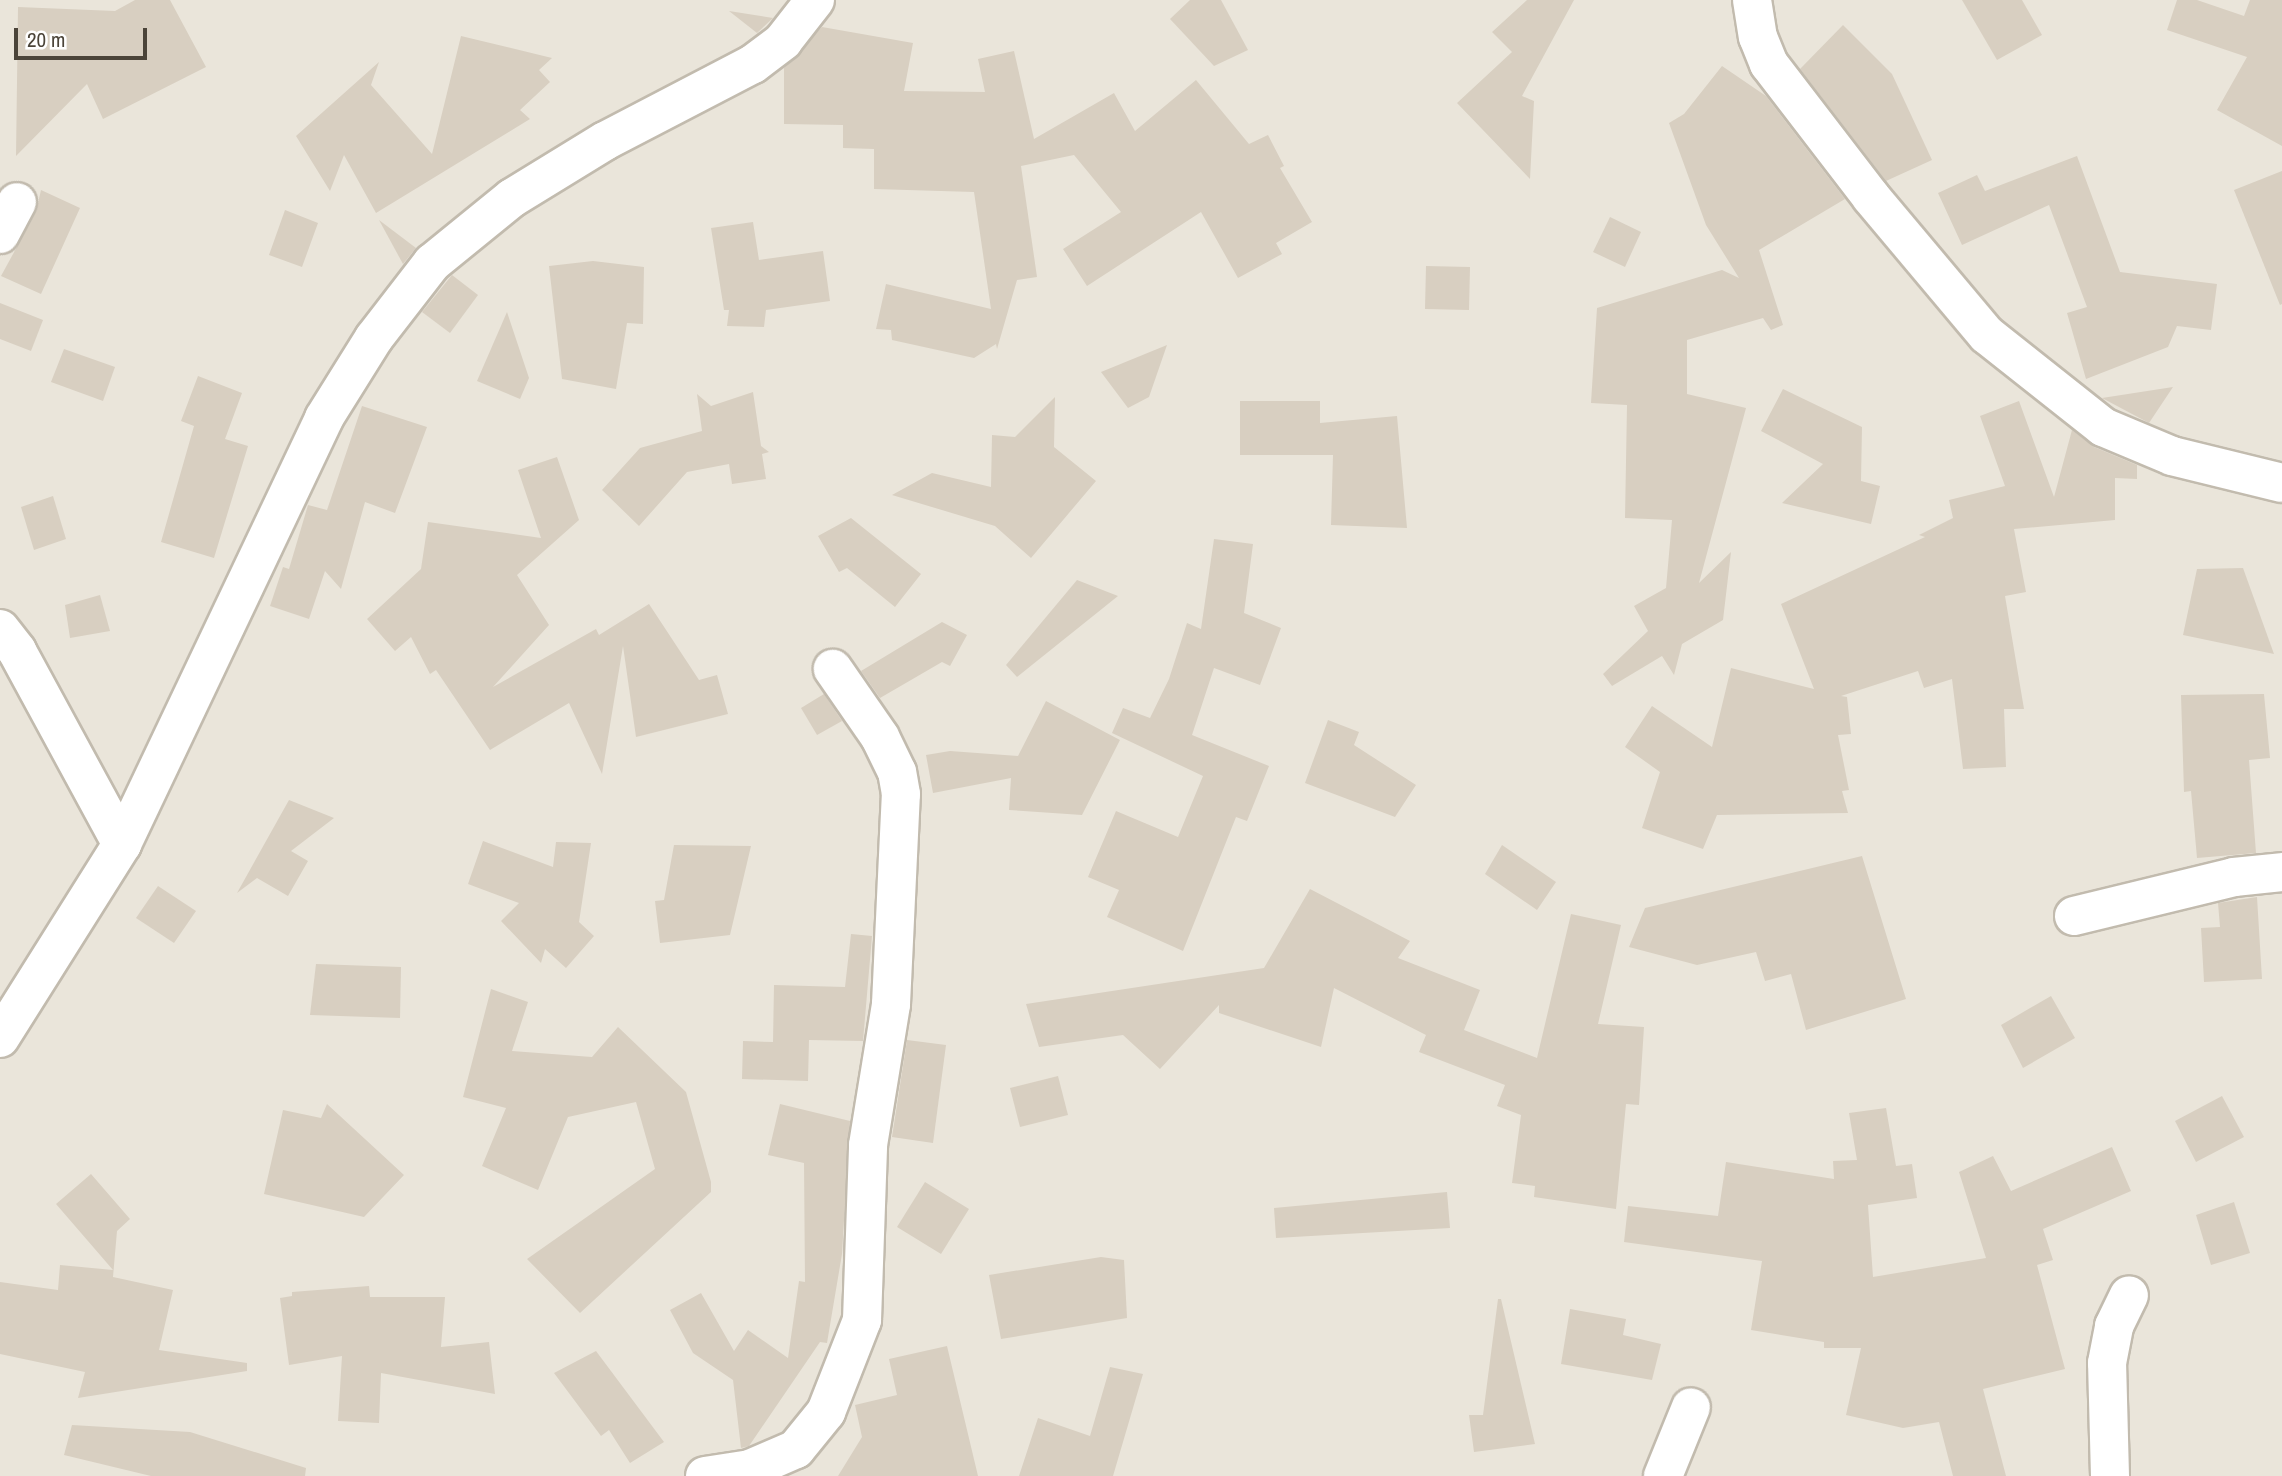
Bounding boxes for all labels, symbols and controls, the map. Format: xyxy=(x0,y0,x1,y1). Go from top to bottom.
scale bar xyxy=(18,14,150,58)
text: 20 m xyxy=(27,25,65,54)

